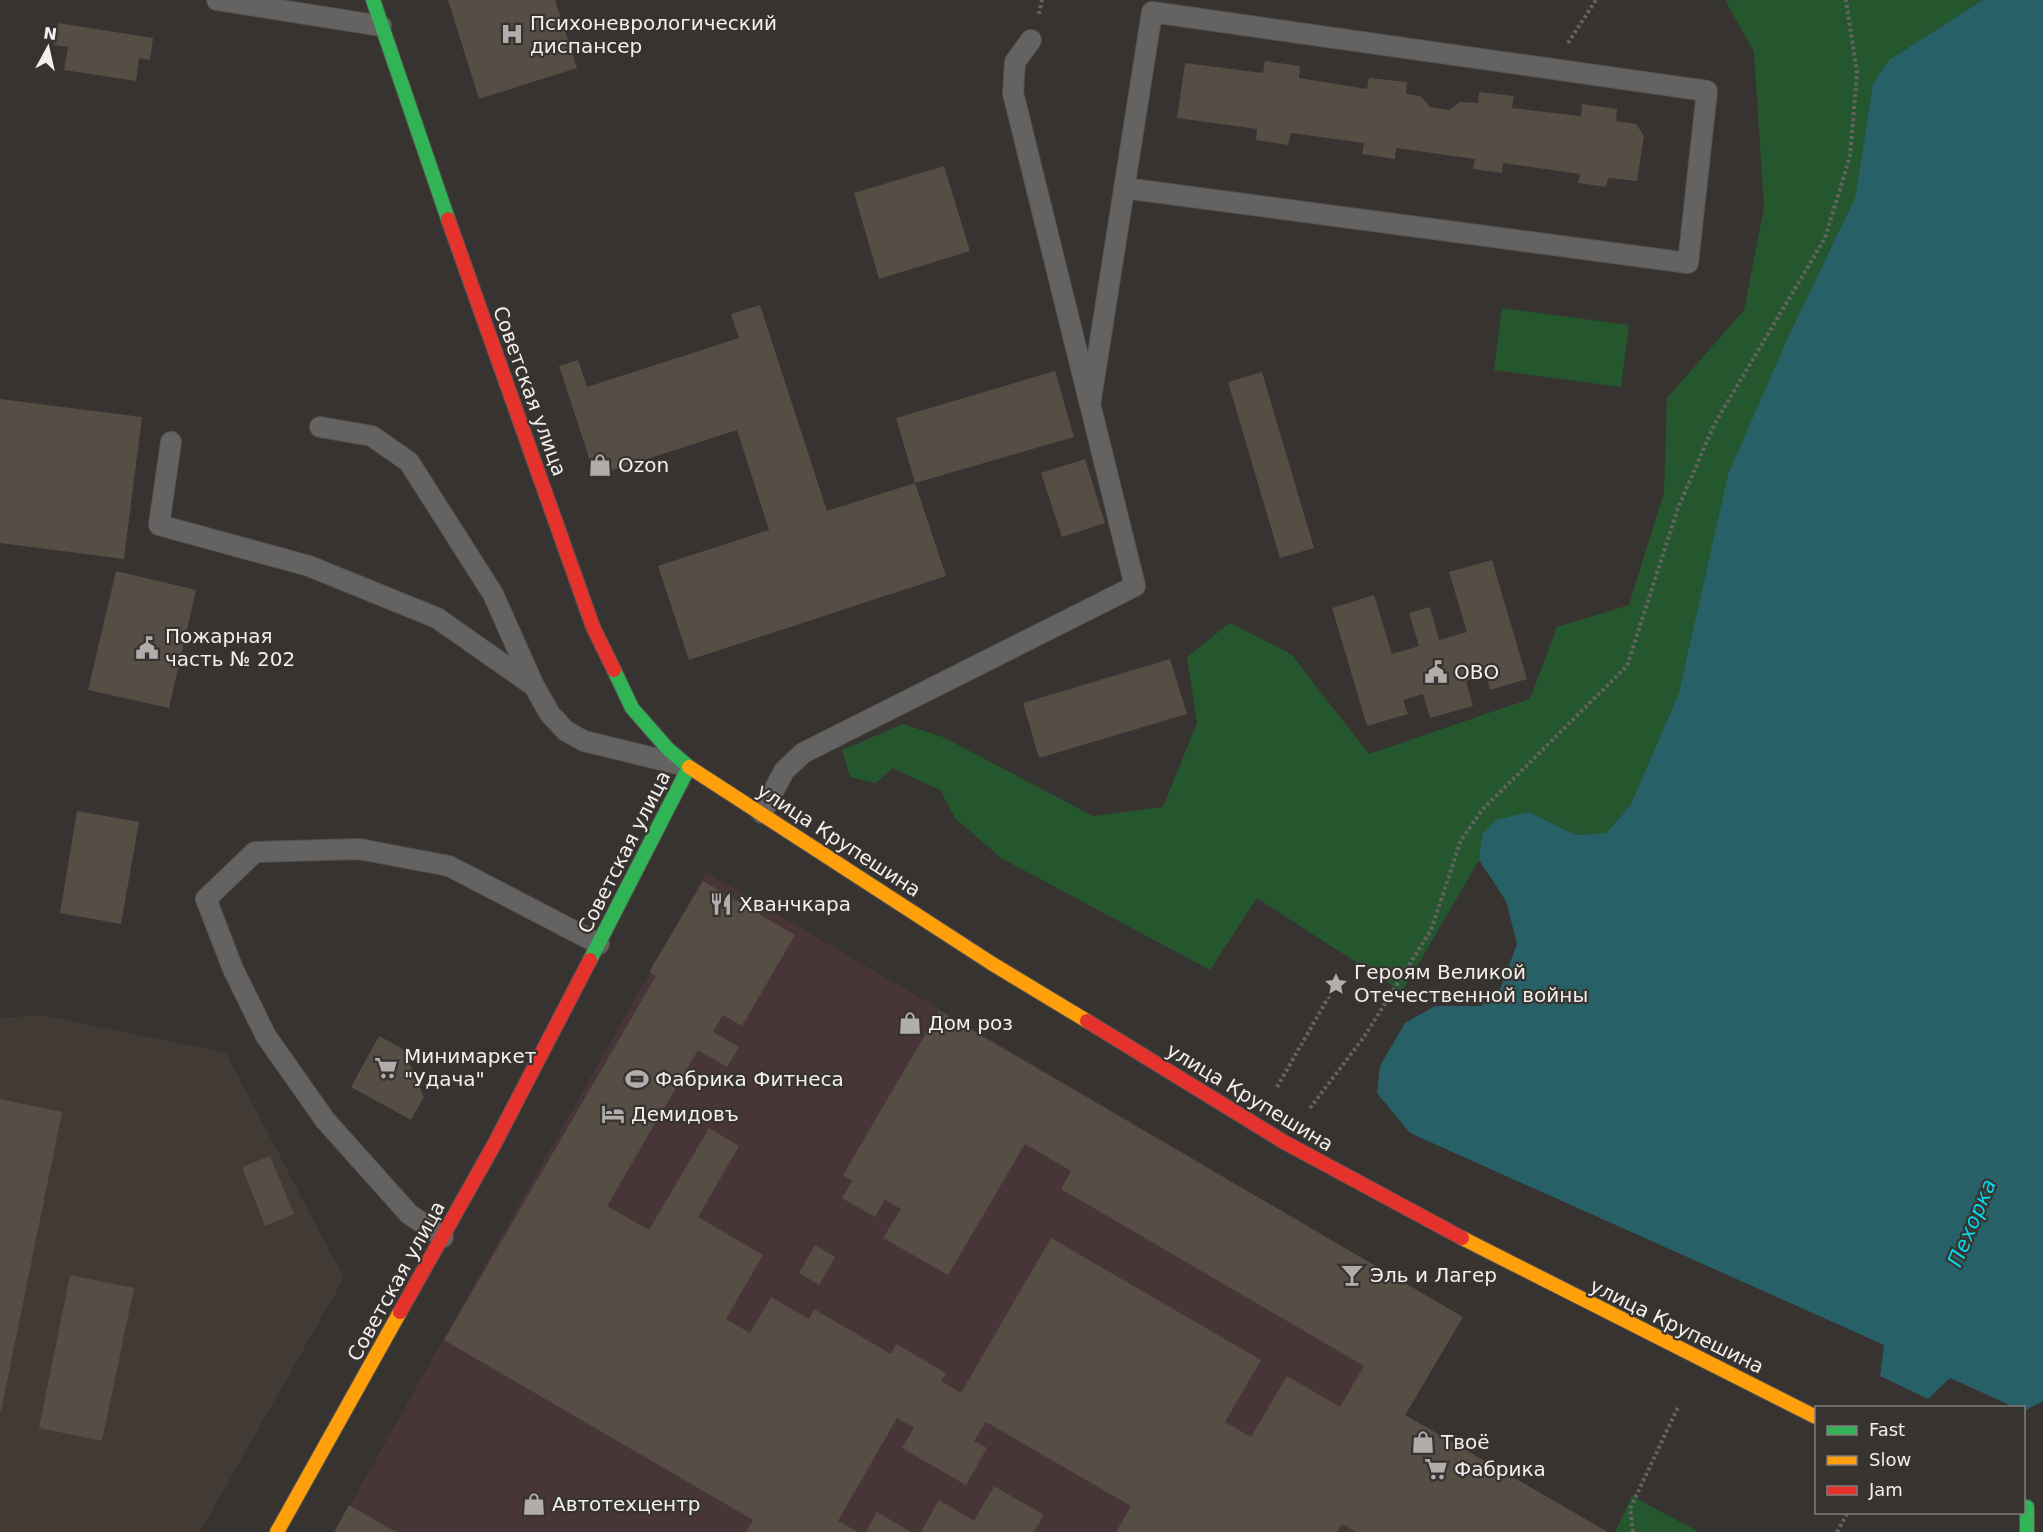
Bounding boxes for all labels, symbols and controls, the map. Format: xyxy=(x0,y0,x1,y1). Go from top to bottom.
place label: Психоневрологический диспансер xyxy=(530,11,777,58)
north arrow xyxy=(18,18,78,78)
hospital icon: Психоневрологический диспансер xyxy=(499,21,525,47)
text: N xyxy=(42,23,58,44)
street label: Советская улица xyxy=(488,303,572,479)
shop icon: Ozon xyxy=(587,452,613,478)
place label: Ozon xyxy=(618,453,669,477)
place label: Пожарная часть № 202 xyxy=(165,624,295,671)
public building icon: Пожарная часть № 202 xyxy=(134,635,160,661)
public building icon: ОВО xyxy=(1423,659,1449,685)
place label: ОВО xyxy=(1454,660,1499,684)
street label: Советская улица xyxy=(573,767,675,937)
street label: улица Крупешина xyxy=(753,778,925,902)
restaurant icon: Хванчкара xyxy=(708,891,734,917)
place label: Хванчкара xyxy=(739,892,851,916)
place label: Героям Великой Отечественной войны xyxy=(1354,960,1588,1007)
place icon: Героям Великой Отечественной войны xyxy=(1323,971,1349,997)
shop icon: Дом роз xyxy=(897,1010,923,1036)
place label: Дом роз xyxy=(928,1011,1013,1035)
street label: улица Крупешина xyxy=(1162,1038,1338,1156)
place label: Минимаркет "Удача" xyxy=(404,1044,537,1091)
supermarket icon: Минимаркет "Удача" xyxy=(373,1055,399,1081)
sports icon: Фабрика Фитнеса xyxy=(624,1066,650,1092)
place label: Фабрика Фитнеса xyxy=(655,1067,844,1091)
hotel icon: Демидовъ xyxy=(600,1101,626,1127)
place label: Демидовъ xyxy=(631,1102,739,1126)
water label: Пехорка xyxy=(1943,1176,2001,1270)
street label: Советская улица xyxy=(342,1197,450,1365)
bar icon: Эль и Лагер xyxy=(1339,1262,1365,1288)
place label: Эль и Лагер xyxy=(1370,1263,1497,1287)
street label: улица Крупешина xyxy=(1586,1273,1768,1379)
legend xyxy=(1815,1406,2025,1514)
text: Fast xyxy=(1869,1419,1905,1440)
shop icon: Твоё xyxy=(1410,1429,1436,1455)
place label: Твоё xyxy=(1440,1430,1490,1454)
text: Slow xyxy=(1869,1449,1911,1470)
supermarket icon: Фабрика xyxy=(1423,1456,1449,1482)
place label: Фабрика xyxy=(1454,1457,1546,1481)
text: Jam xyxy=(1868,1479,1903,1500)
shop icon: Автотехцентр xyxy=(521,1491,547,1517)
place label: Автотехцентр xyxy=(552,1492,701,1516)

